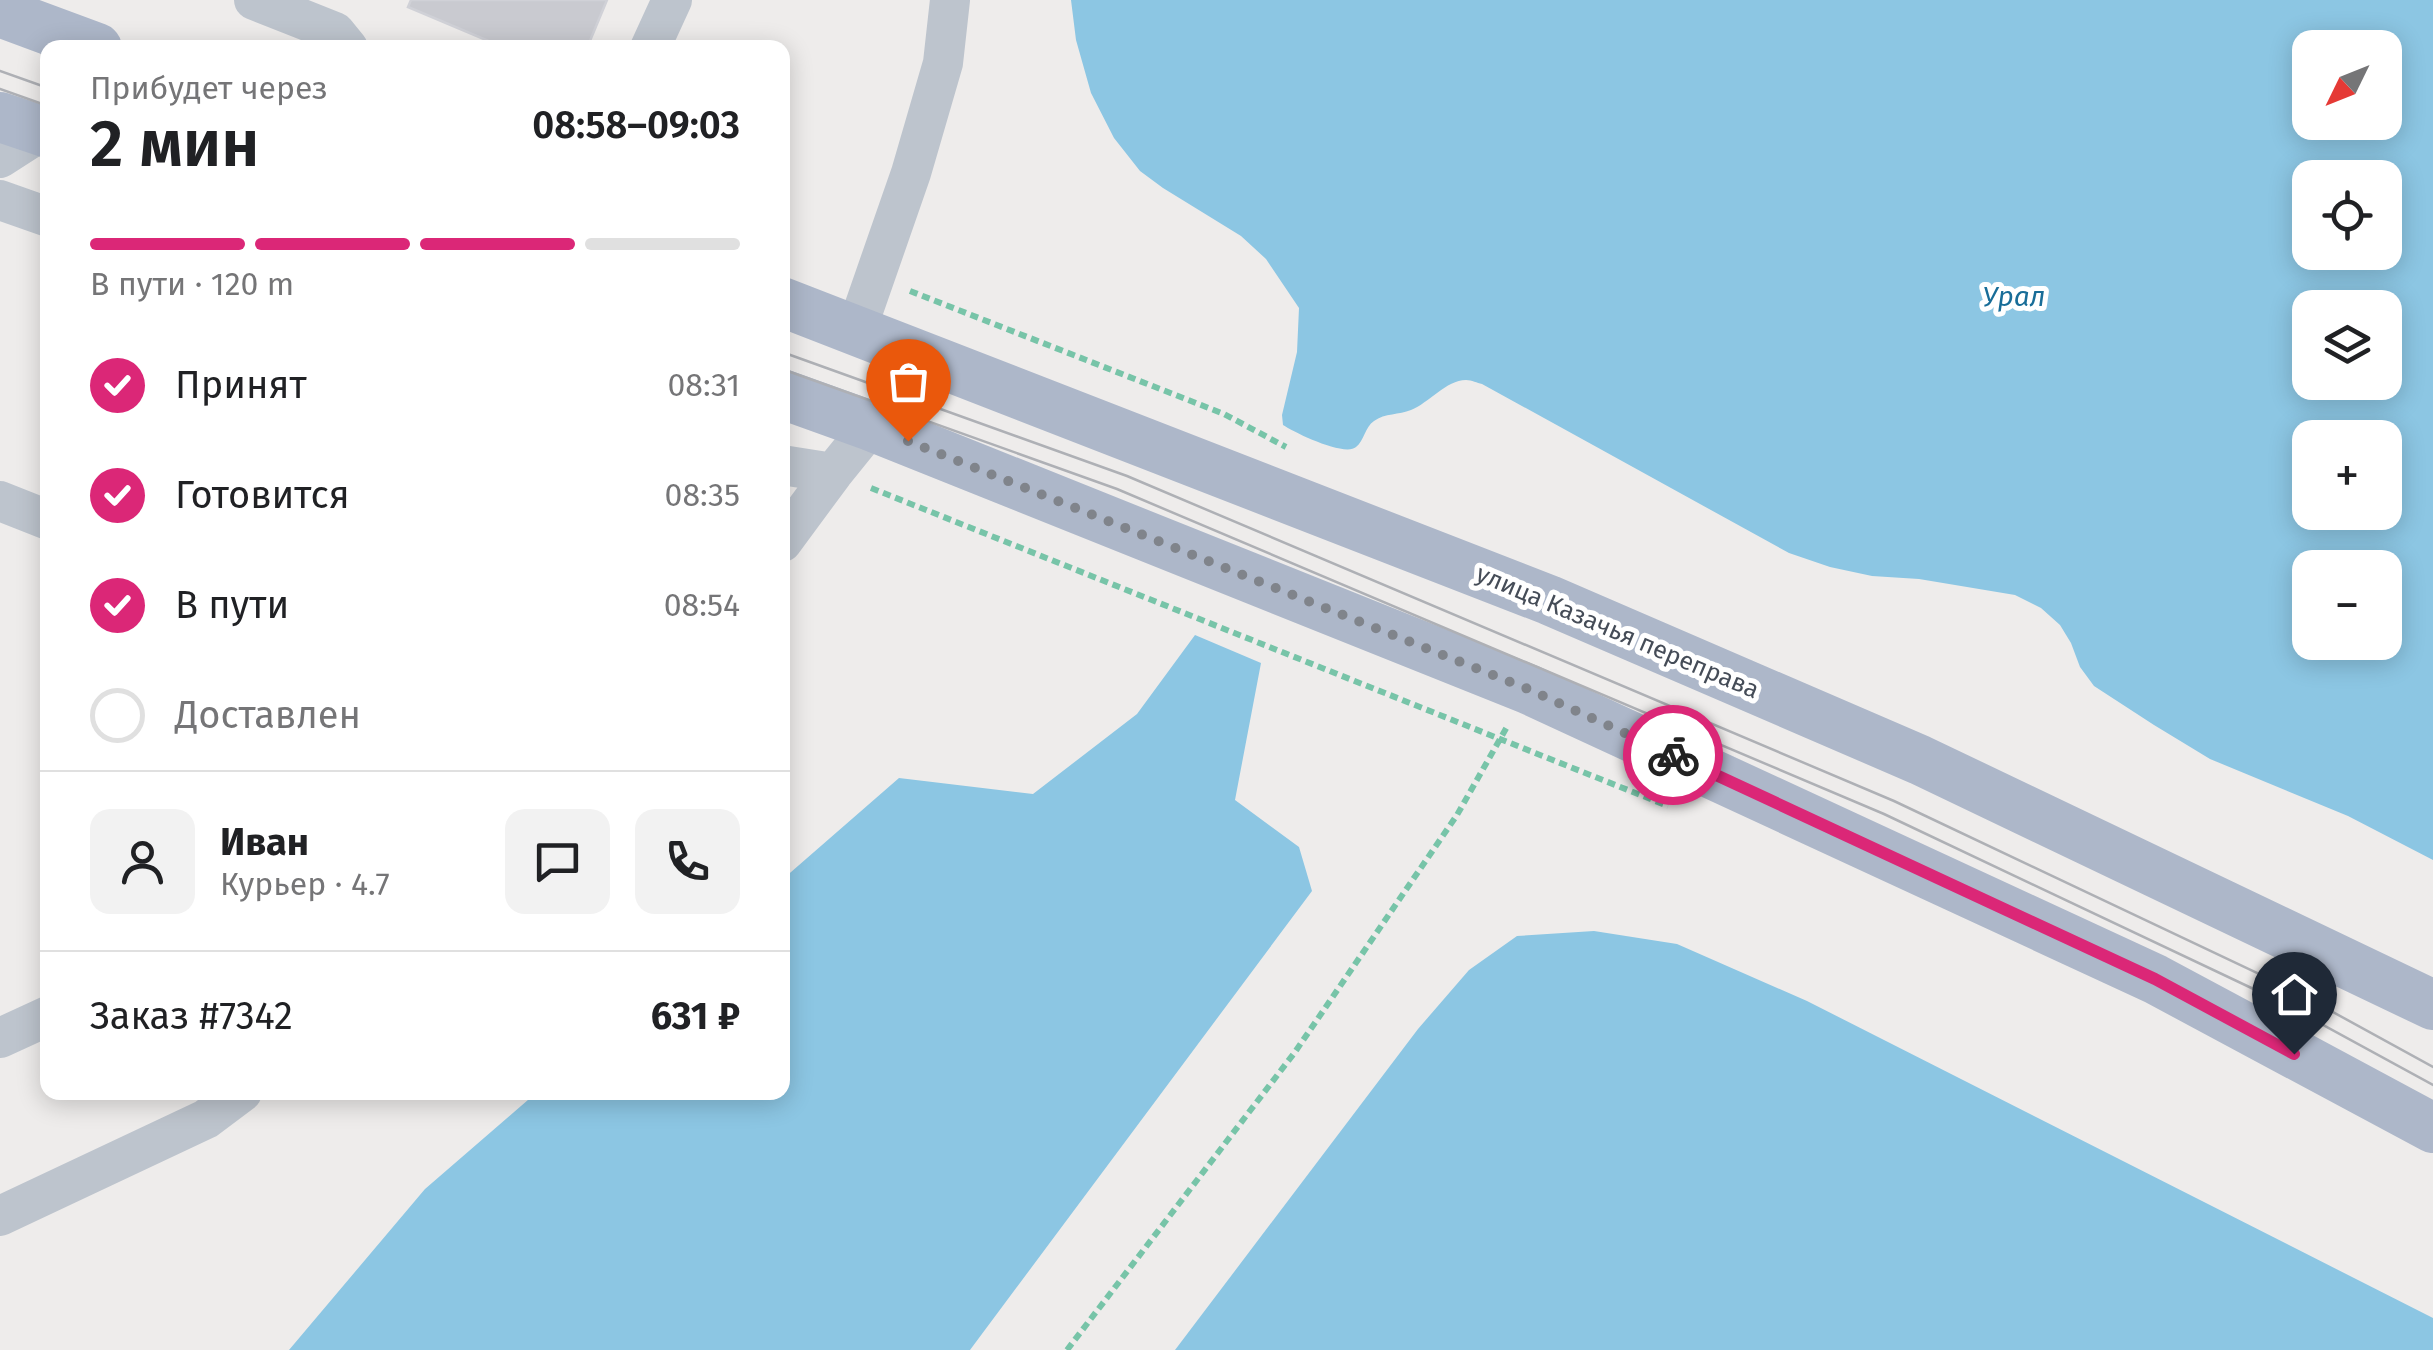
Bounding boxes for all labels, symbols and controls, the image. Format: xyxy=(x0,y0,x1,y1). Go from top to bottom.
north arrow xyxy=(2292,30,2402,140)
map controls xyxy=(2292,30,2402,660)
text: Прибудет через xyxy=(90,69,328,107)
text: 08:58–09:03 xyxy=(532,102,740,148)
text: 2 мин xyxy=(90,105,260,183)
button: locate xyxy=(2292,160,2402,270)
text: В пути · 120 m xyxy=(90,265,294,303)
water label: Урал xyxy=(1982,280,2046,313)
button: layers xyxy=(2292,290,2402,400)
pin xyxy=(866,339,951,442)
icon: bag xyxy=(881,354,936,409)
icon: check xyxy=(90,358,145,413)
text: Принят xyxy=(175,362,307,408)
text: 08:31 xyxy=(668,366,740,404)
button: + xyxy=(2292,420,2402,530)
icon: check xyxy=(90,468,145,523)
text: Готовится xyxy=(175,472,350,518)
text: 08:35 xyxy=(665,476,740,514)
button: − xyxy=(2292,550,2402,660)
street label: улица Казачья переправа xyxy=(1472,559,1764,705)
icon: check xyxy=(90,578,145,633)
text: В пути xyxy=(175,582,289,628)
text: 08:54 xyxy=(664,586,740,624)
text: Доставлен xyxy=(175,692,361,738)
courier xyxy=(1623,705,1723,805)
icon: bike xyxy=(1646,728,1701,783)
button: person xyxy=(90,809,195,914)
button: chat xyxy=(505,809,610,914)
button: phone xyxy=(635,809,740,914)
text: Иван xyxy=(220,819,309,865)
text: Курьер · 4.7 xyxy=(220,865,390,903)
pin xyxy=(2252,952,2337,1055)
icon: home xyxy=(2267,967,2322,1022)
text: Заказ #7342 xyxy=(90,993,293,1039)
text: 631 ₽ xyxy=(651,993,740,1039)

